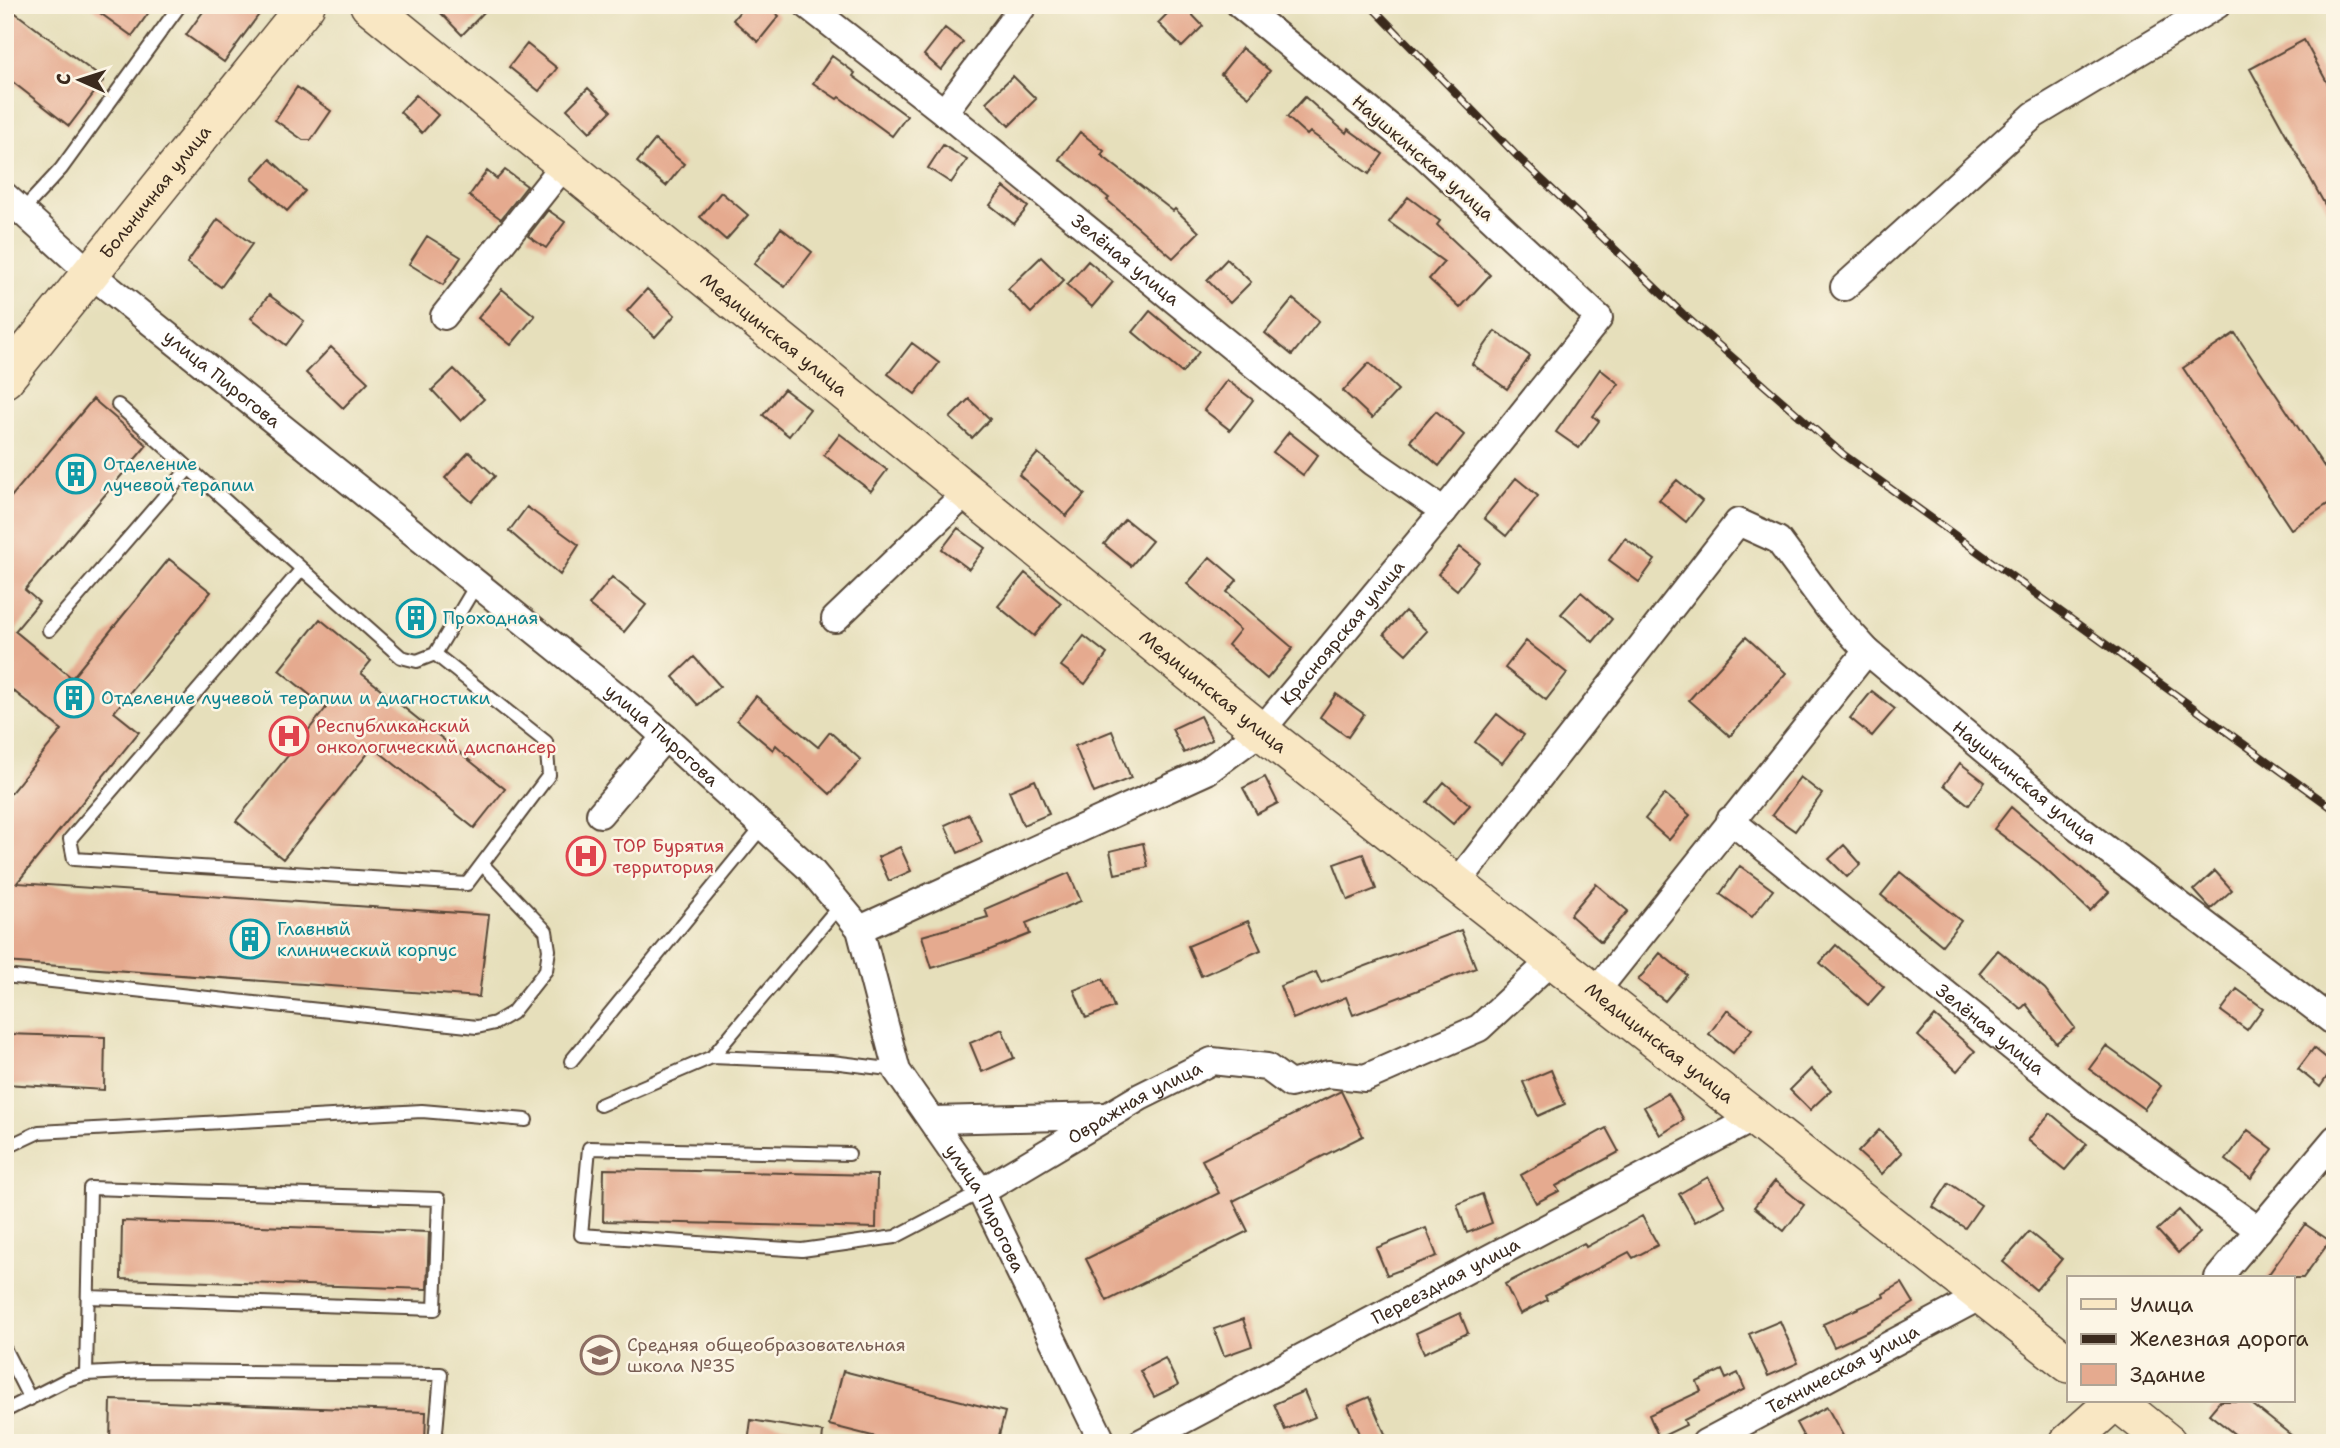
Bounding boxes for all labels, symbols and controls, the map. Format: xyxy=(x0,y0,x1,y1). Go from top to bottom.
north arrow xyxy=(46,46,116,116)
text: С xyxy=(51,73,76,86)
street label: Наушкинская улица xyxy=(1347,90,1499,226)
street label: Больничная улица xyxy=(94,120,217,264)
street label: Зелёная улица xyxy=(1066,209,1185,311)
street label: Медицинская улица xyxy=(695,267,852,402)
street label: улица Пирогова xyxy=(158,325,285,433)
place label: Отделение лучевой терапии xyxy=(103,452,255,497)
building icon: Отделение лучевой терапии xyxy=(55,453,97,495)
street label: Красноярская улица xyxy=(1275,555,1410,711)
building icon: Проходная xyxy=(395,597,437,639)
place label: Проходная xyxy=(443,606,538,630)
street label: Медицинская улица xyxy=(1134,625,1292,759)
building icon: Отделение лучевой терапии и диагностики xyxy=(53,677,95,719)
street label: улица Пирогова xyxy=(600,679,724,792)
place label: Отделение лучевой терапии и диагностики xyxy=(101,686,490,710)
place label: Республиканский онкологический диспансер xyxy=(316,714,556,759)
hospital icon: Республиканский онкологический диспансер xyxy=(268,715,310,757)
street label: Наушкинская улица xyxy=(1947,715,2102,850)
place label: ТОР Бурятия территория xyxy=(613,834,724,879)
hospital icon: ТОР Бурятия территория xyxy=(565,835,607,877)
place label: Главный клинический корпус xyxy=(277,917,457,962)
building icon: Главный клинический корпус xyxy=(229,918,271,960)
street label: Медицинская улица xyxy=(1580,977,1739,1109)
street label: Зелёная улица xyxy=(1931,978,2049,1080)
street label: Овражная улица xyxy=(1063,1056,1206,1150)
street label: улица Пирогова xyxy=(939,1139,1030,1276)
street label: Переездная улица xyxy=(1368,1232,1524,1330)
legend xyxy=(2067,1276,2294,1402)
text: Улица xyxy=(2130,1291,2193,1319)
street label: Техническая улица xyxy=(1762,1319,1923,1420)
text: Железная дорога xyxy=(2130,1325,2309,1353)
place label: Средняя общеобразовательная школа №35 xyxy=(627,1333,906,1378)
school or university icon: Средняя общеобразовательная школа №35 xyxy=(579,1334,621,1376)
text: Здание xyxy=(2130,1361,2206,1389)

